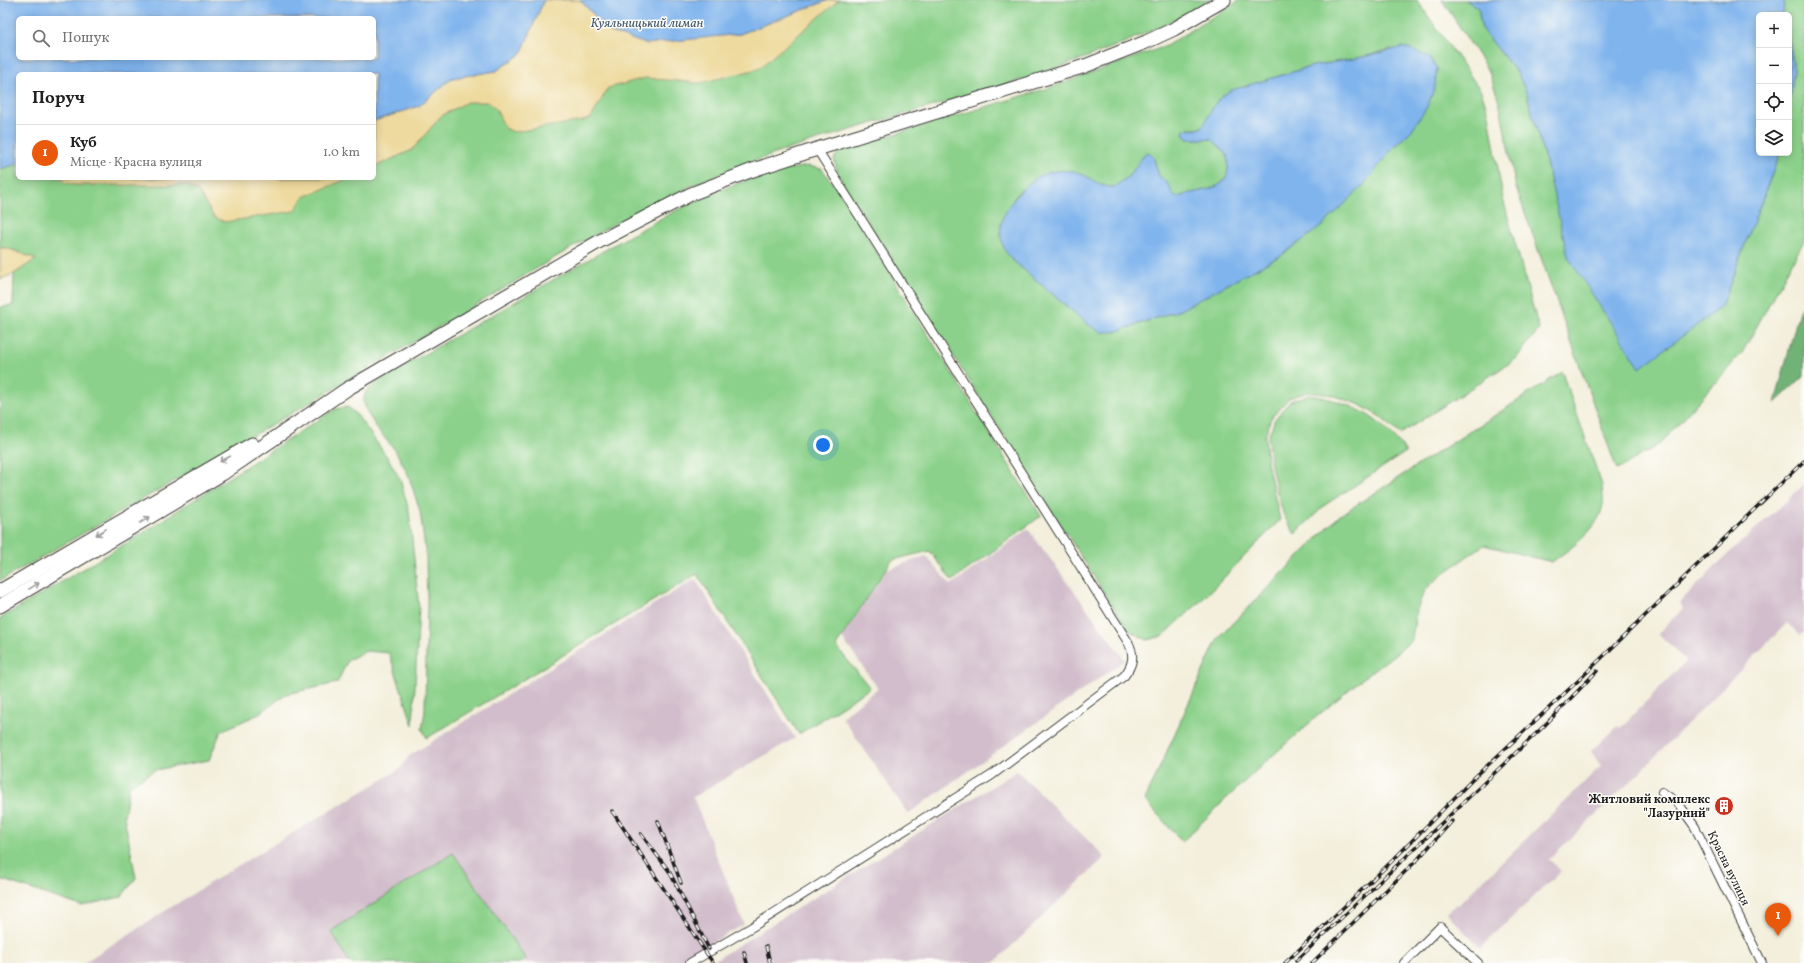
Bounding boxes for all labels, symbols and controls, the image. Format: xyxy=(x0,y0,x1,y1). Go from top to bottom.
map controls xyxy=(1756,12,1792,156)
button: + xyxy=(1756,12,1792,48)
water label: Куяльницький лиман xyxy=(591,15,704,33)
search box xyxy=(16,16,376,60)
icon: search xyxy=(30,27,52,49)
text: Пошук xyxy=(62,28,110,49)
button: − xyxy=(1756,48,1792,84)
button: locate xyxy=(1756,84,1792,120)
text: Поруч xyxy=(32,87,85,110)
button: layers xyxy=(1756,120,1792,156)
text: Куб xyxy=(70,133,97,154)
text: 1 xyxy=(42,144,48,162)
text: 1.0 km xyxy=(323,144,360,162)
text: Місце · Красна вулиця xyxy=(70,154,202,172)
your location xyxy=(813,435,833,455)
one-way arrow xyxy=(219,456,231,463)
one-way arrow xyxy=(139,515,151,523)
one-way arrow xyxy=(95,528,107,536)
one-way arrow xyxy=(27,582,39,590)
place label: Житловий комплекс "Лазурний" xyxy=(1589,792,1710,822)
building icon: Житловий комплекс "Лазурний" xyxy=(1713,795,1735,817)
street label: Красна вулиця xyxy=(1703,828,1753,908)
pin: 1 xyxy=(1765,903,1791,936)

